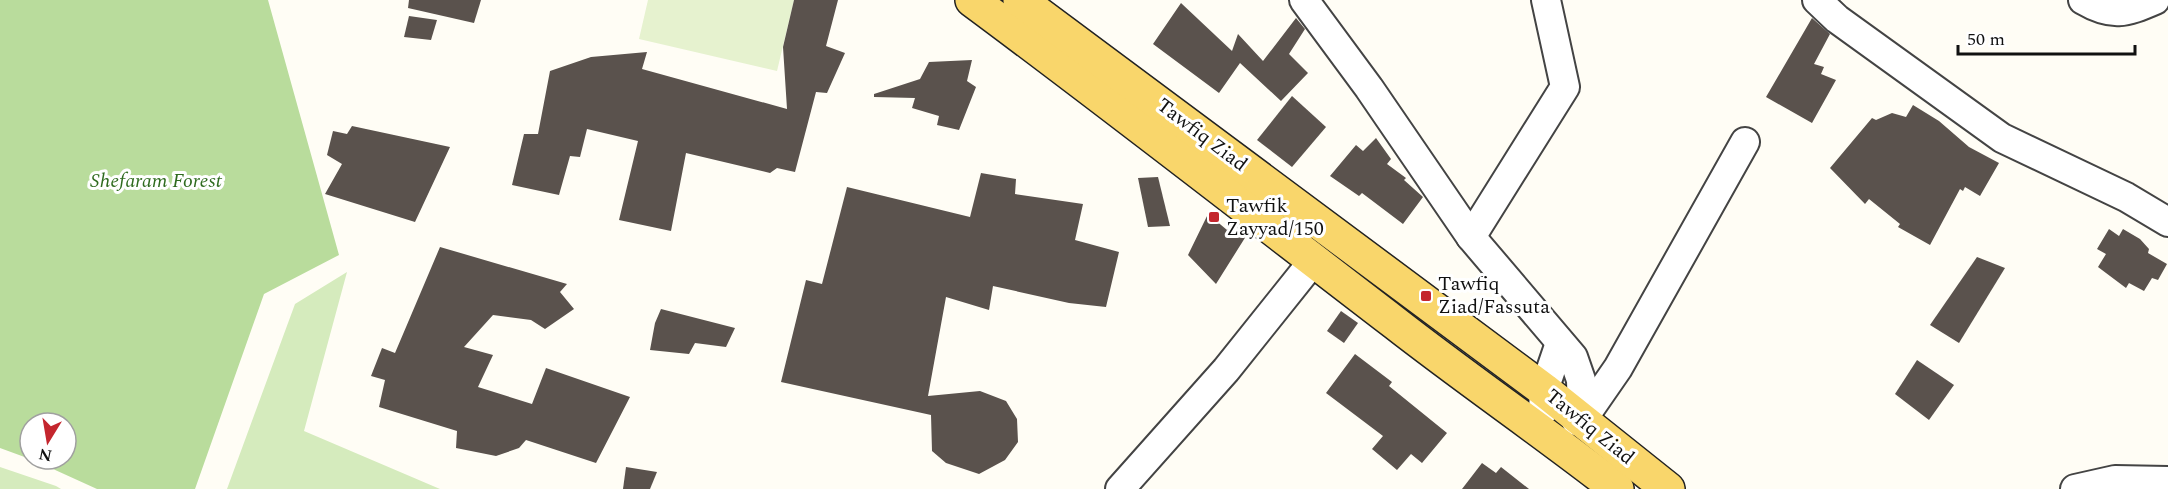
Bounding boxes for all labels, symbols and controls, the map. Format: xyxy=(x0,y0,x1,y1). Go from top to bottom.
scale bar xyxy=(1958,18,2135,56)
text: 50 m xyxy=(1967,26,2005,53)
street label: Tawfiq Ziad xyxy=(1150,91,1254,179)
park label: Shefaram Forest xyxy=(90,166,222,196)
place label: Tawfik Zayyad/150 xyxy=(1226,191,1324,244)
marker: Tawfik Zayyad/150 xyxy=(1207,210,1221,224)
place label: Tawfiq Ziad/Fassuta xyxy=(1438,269,1550,322)
marker: Tawfiq Ziad/Fassuta xyxy=(1419,289,1433,303)
street label: Tawfiq Ziad xyxy=(1539,382,1641,472)
north arrow xyxy=(18,411,78,471)
text: N xyxy=(37,442,54,468)

